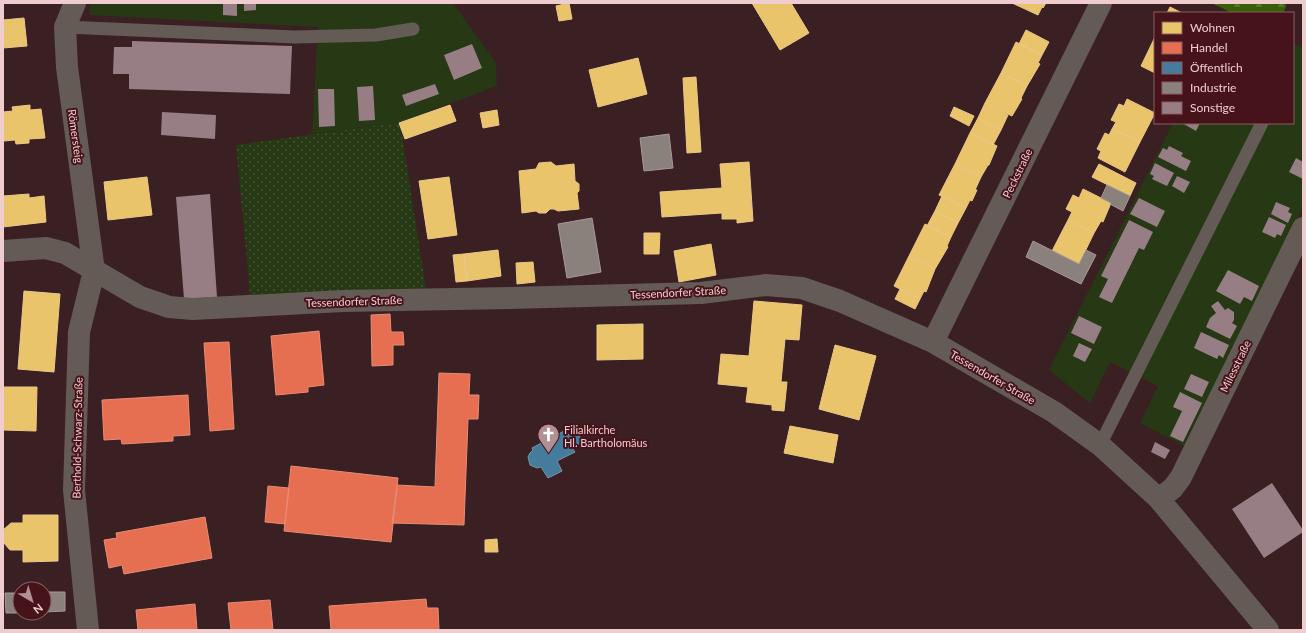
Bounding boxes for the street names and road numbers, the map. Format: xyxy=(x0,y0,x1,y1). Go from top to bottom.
street label: Römersteig xyxy=(66,108,86,164)
street label: Peckstraße xyxy=(999,146,1035,200)
street label: Tessendorfer Straße xyxy=(630,283,727,301)
street label: Tessendorfer Straße xyxy=(306,293,402,309)
street label: Milesstraße xyxy=(1217,338,1253,394)
street label: Tessendorfer Straße xyxy=(948,347,1038,407)
street label: Berthold-Schwarz-Straße xyxy=(69,377,85,499)

